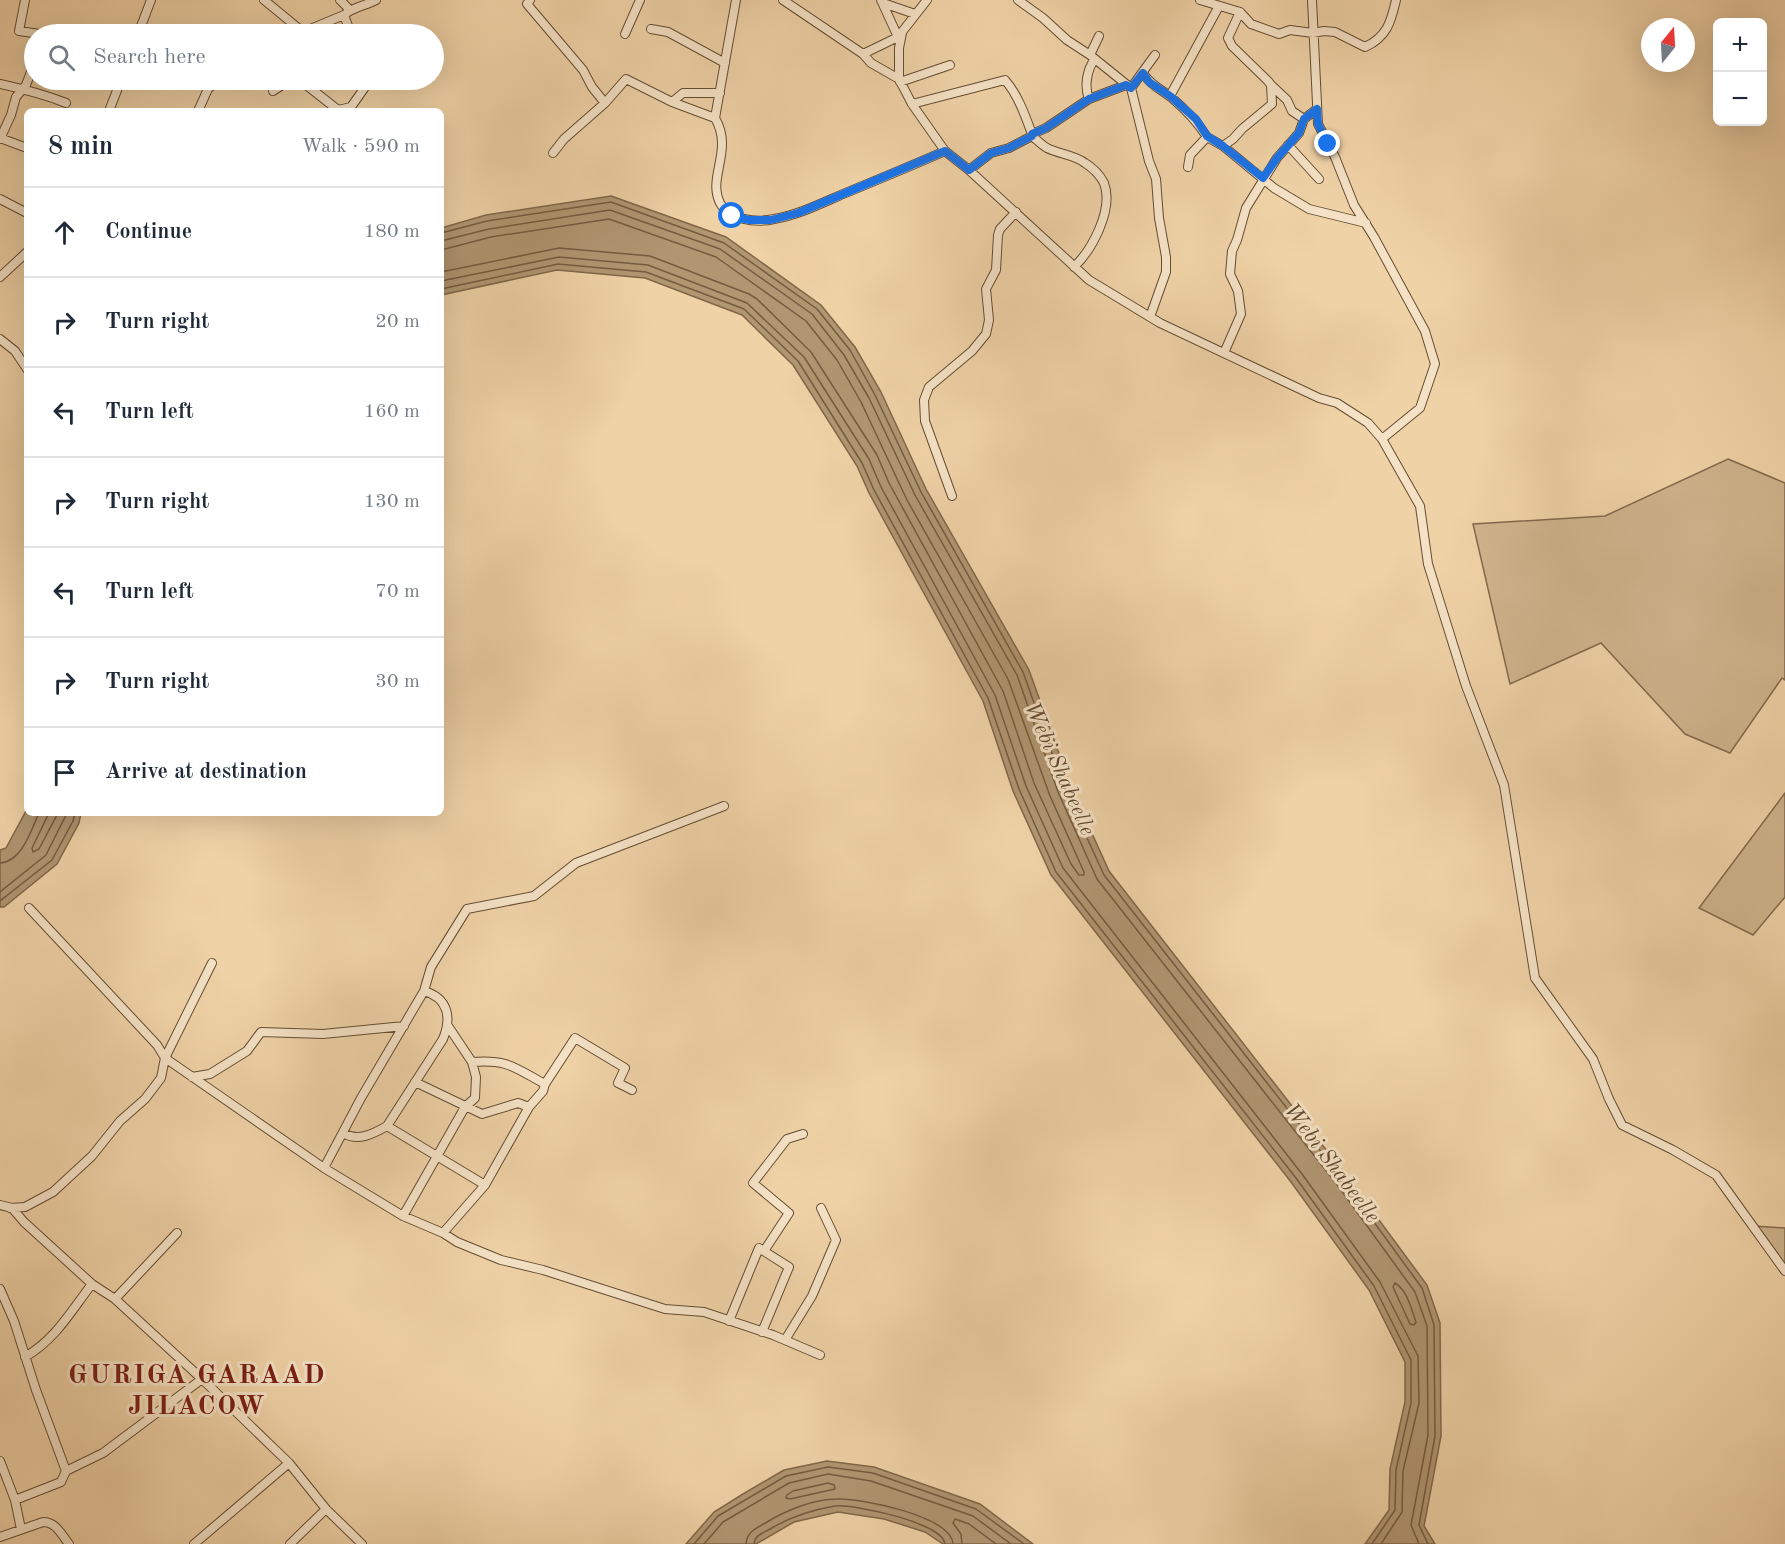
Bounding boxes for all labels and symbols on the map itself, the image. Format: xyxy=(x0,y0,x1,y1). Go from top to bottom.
north arrow xyxy=(1641,18,1695,72)
route end xyxy=(1314,130,1340,156)
route start xyxy=(718,202,744,228)
water label: Webi Shabeelle xyxy=(1020,699,1098,839)
water label: Webi Shabeelle xyxy=(1279,1099,1383,1227)
district label: GURIGA GARAAD JILACOW xyxy=(68,1362,326,1420)

